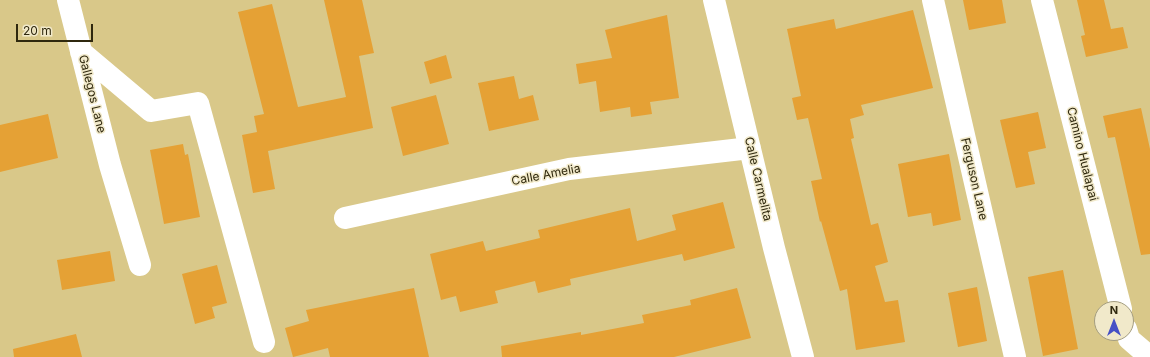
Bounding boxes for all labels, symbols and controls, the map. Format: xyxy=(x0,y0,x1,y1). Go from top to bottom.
scale bar xyxy=(18,16,95,42)
text: 20 m xyxy=(23,23,52,38)
street label: Gallegos Lane xyxy=(75,53,109,135)
street label: Camino Hualapai xyxy=(1063,106,1101,202)
street label: Calle Carmelita xyxy=(741,136,775,222)
street label: Ferguson Lane xyxy=(958,136,990,222)
street label: Calle Amelia xyxy=(510,161,582,189)
north arrow xyxy=(1094,301,1134,341)
text: N xyxy=(1110,303,1118,317)

